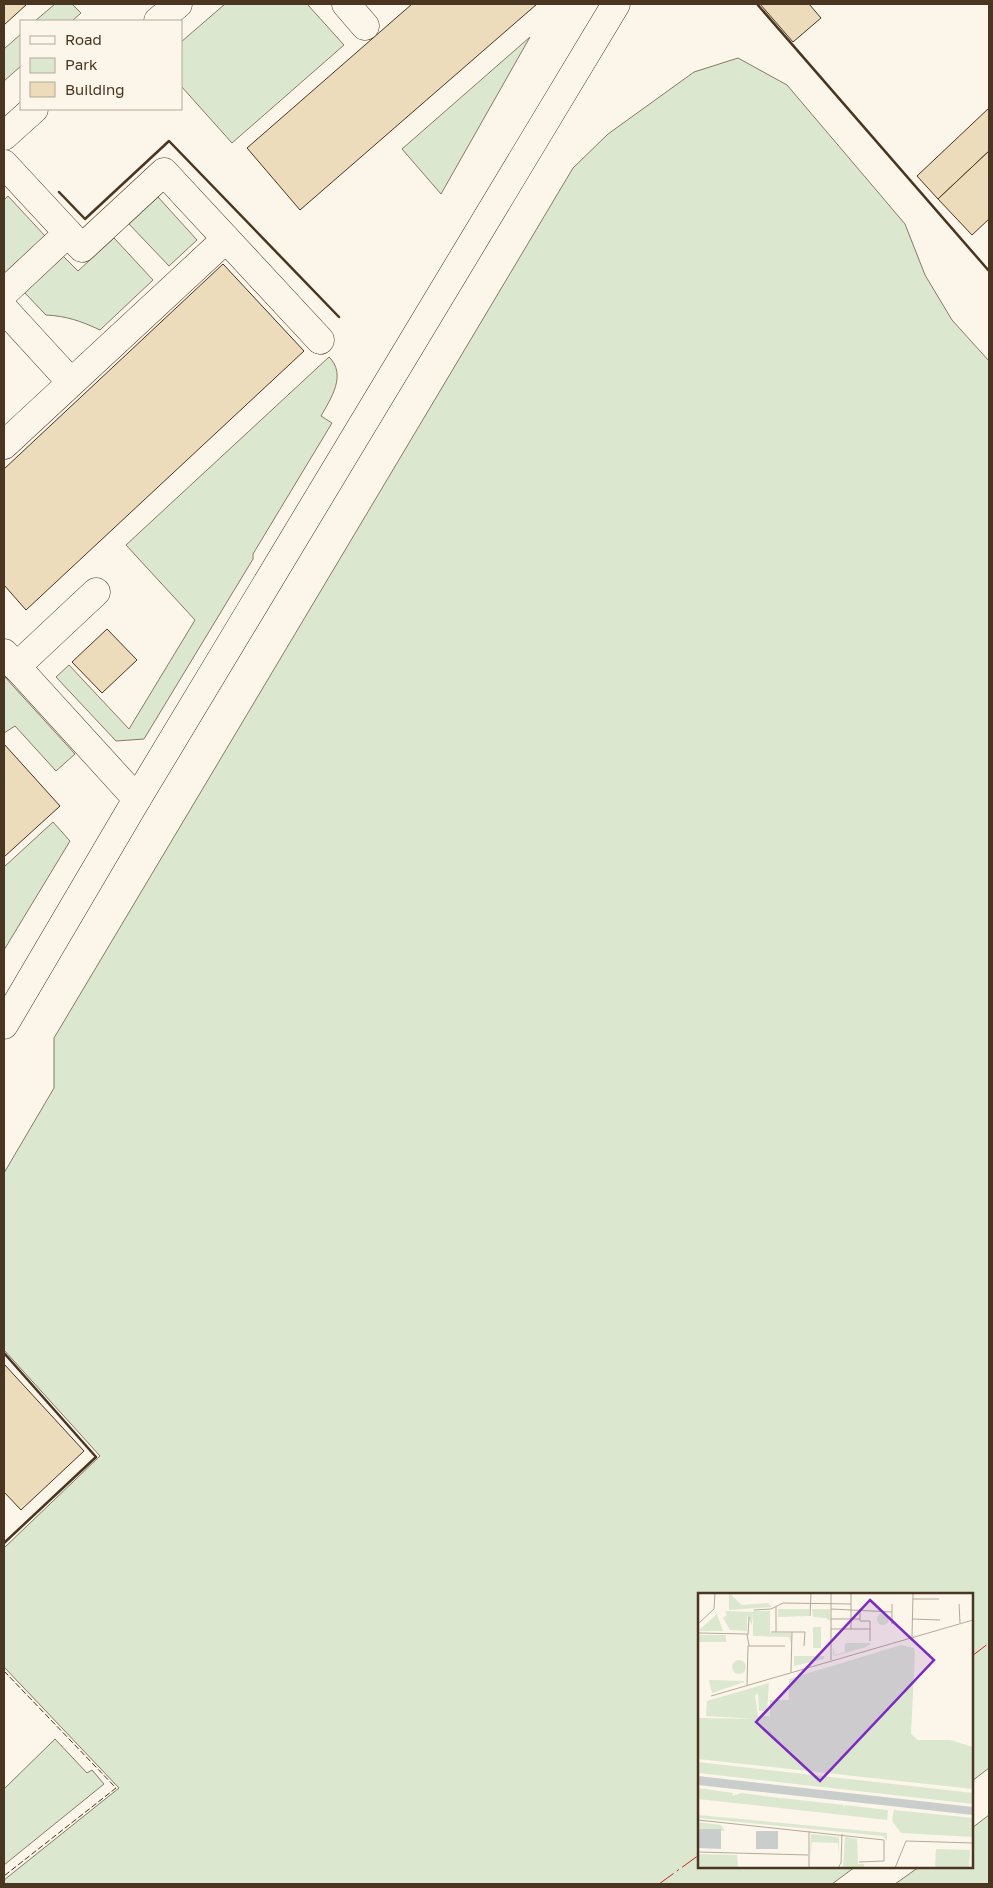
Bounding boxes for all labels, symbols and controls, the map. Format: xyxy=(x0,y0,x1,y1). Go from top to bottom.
legend xyxy=(20,20,182,110)
text: Road xyxy=(65,30,102,48)
text: Park xyxy=(65,55,98,73)
text: Building xyxy=(65,80,125,98)
inset map xyxy=(698,1593,973,1868)

